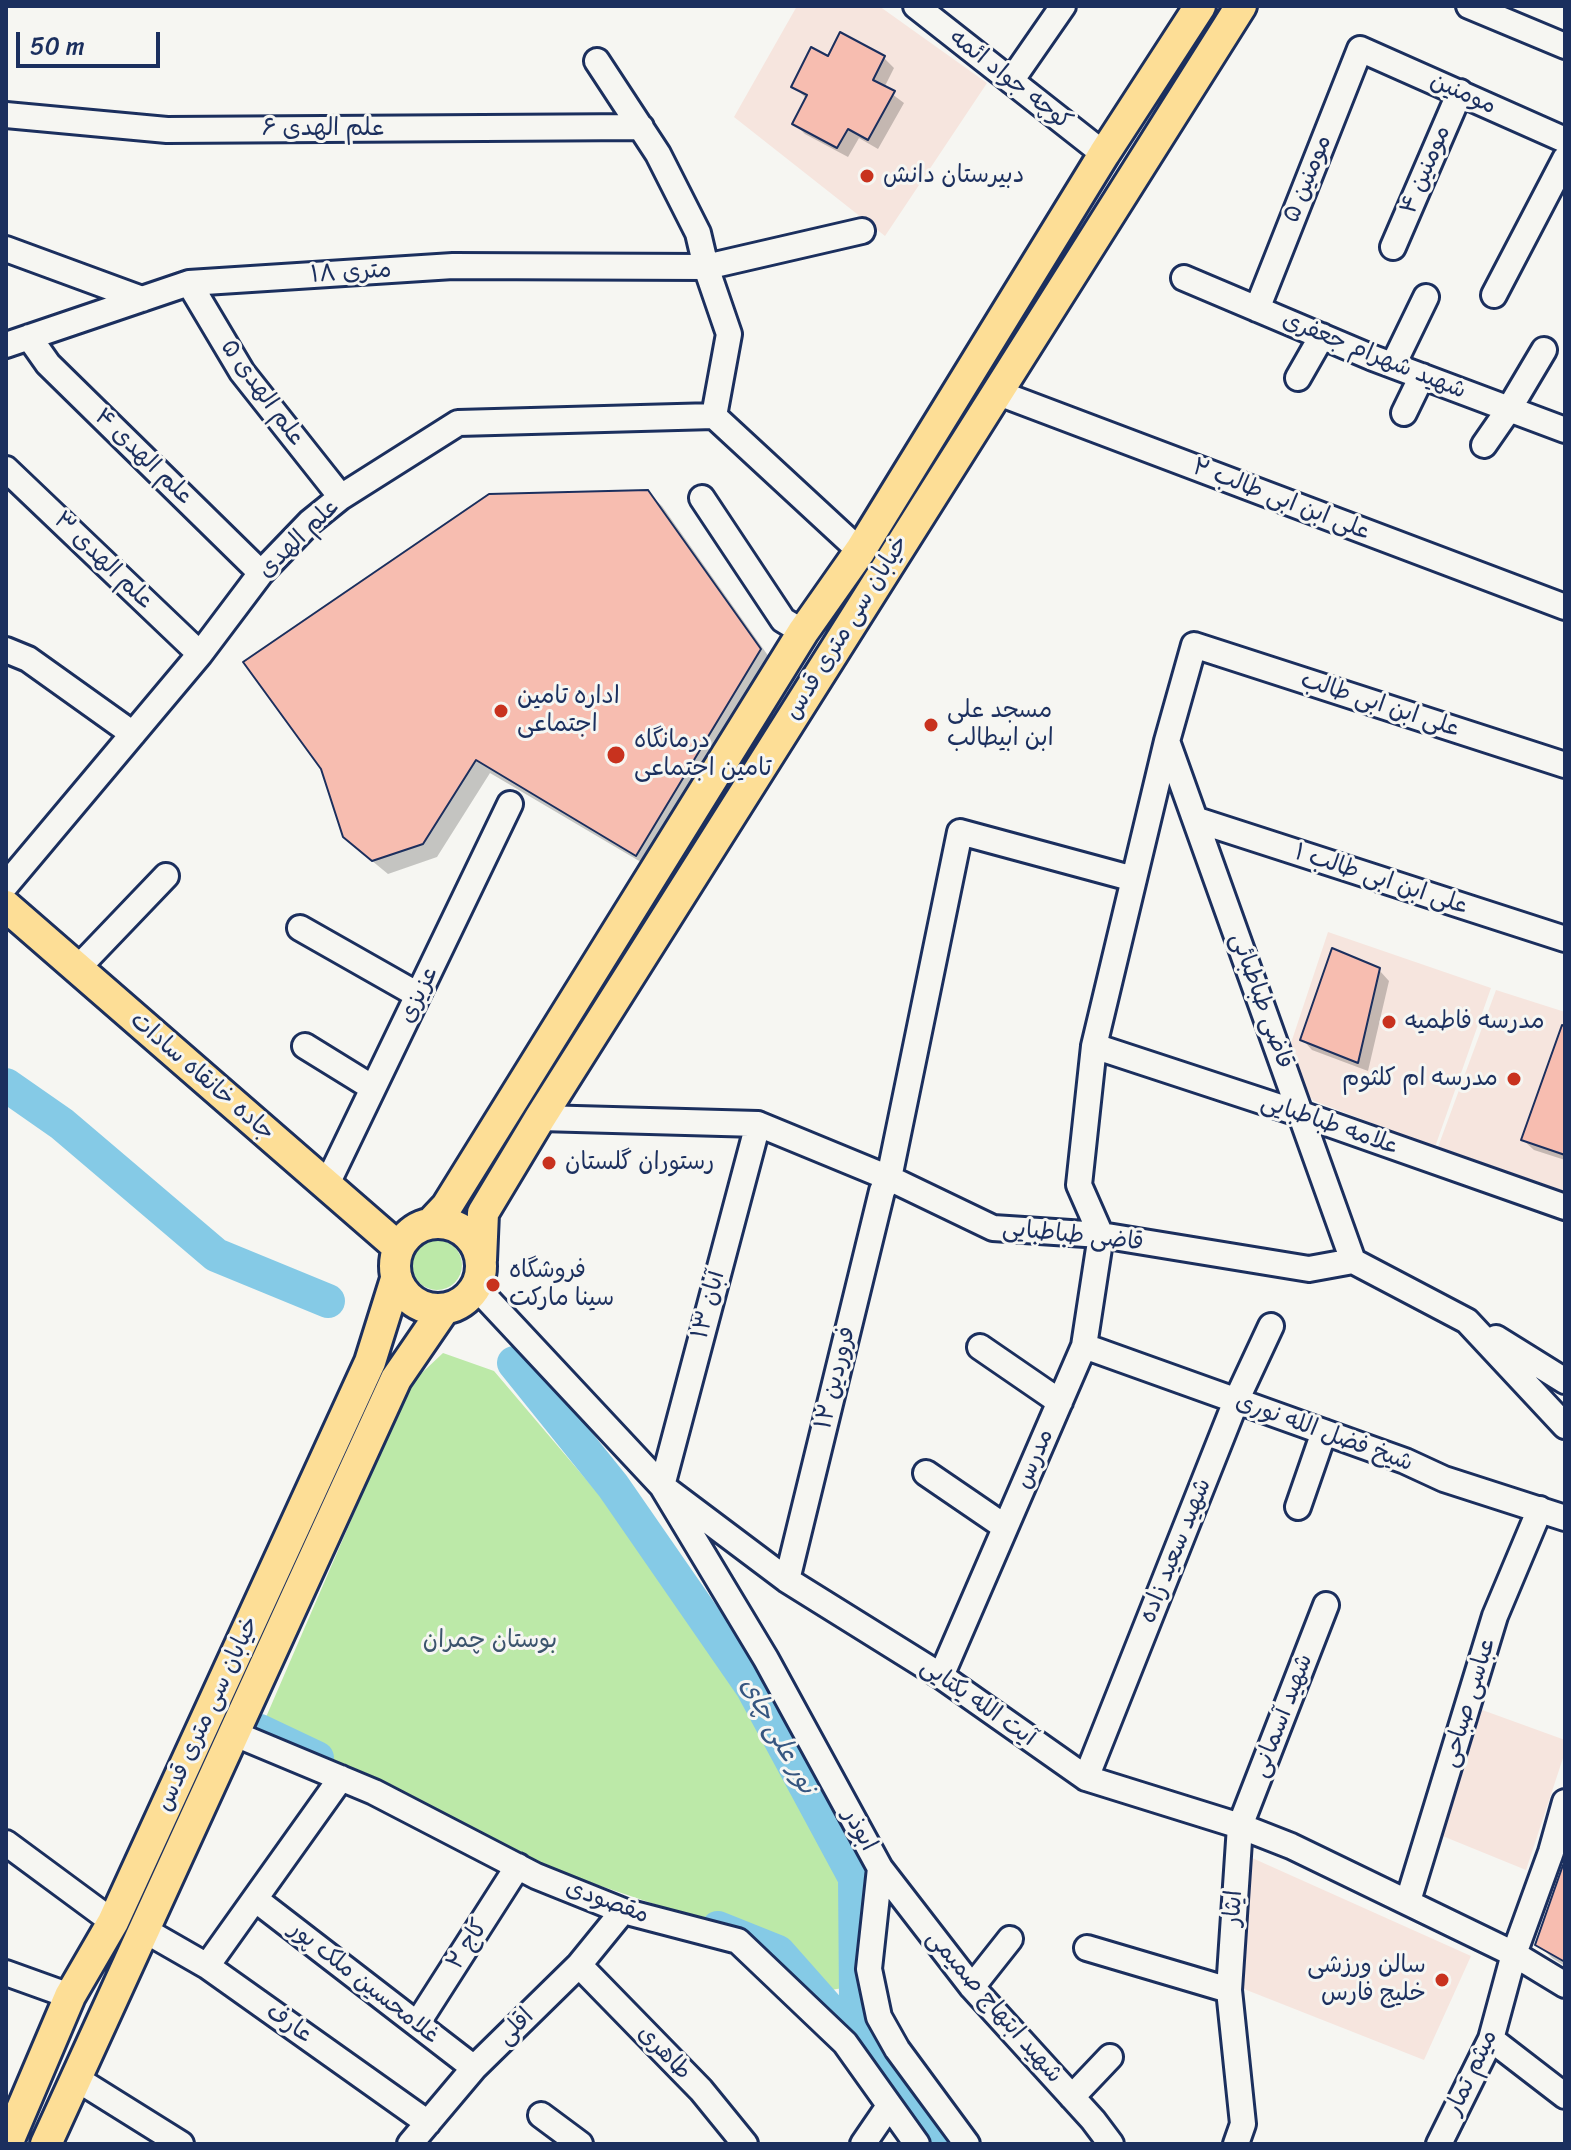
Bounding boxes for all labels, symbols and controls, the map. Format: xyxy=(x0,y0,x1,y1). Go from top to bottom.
scale bar xyxy=(20,16,164,66)
street label: کوچه جواد ائمه xyxy=(943,23,1077,137)
text: 50 m xyxy=(30,25,85,67)
street label: مومنین xyxy=(1425,67,1501,121)
street label: علم الهدی ۶ xyxy=(262,115,384,143)
street label: مومنین ۴ xyxy=(1394,121,1458,219)
street label: ۵ مومنین xyxy=(1277,131,1339,227)
place label: دبیرستان دانش xyxy=(883,162,1024,190)
marker: دبیرستان دانش xyxy=(858,167,876,185)
street label: ۱۸ متری xyxy=(310,256,392,290)
street label: شهید شهرام جعفری xyxy=(1278,306,1470,406)
street label: علم الهدی ۵ xyxy=(214,334,310,452)
street label: علم الهدی ۴ xyxy=(88,403,198,511)
street label: علی ابن ابی طالب ۲ xyxy=(1188,453,1374,547)
street label: علم الهدی xyxy=(252,493,346,585)
street label: علم الهدی ۳ xyxy=(47,506,159,616)
street label: خیابان سی متری قدس xyxy=(779,531,915,725)
street label: علی ابن ابی طالب xyxy=(1297,666,1463,744)
place label: اداره تامین اجتماعی xyxy=(517,683,620,739)
place label: مسجد علی ابن ابیطالب xyxy=(947,697,1054,753)
marker: اداره تامین اجتماعی xyxy=(492,702,510,720)
marker: مسجد علی ابن ابیطالب xyxy=(922,716,940,734)
place label: درمانگاه تامین اجتماعی xyxy=(634,727,772,783)
marker: درمانگاه تامین اجتماعی xyxy=(605,744,627,766)
street label: علی ابن ابی طالب ۱ xyxy=(1291,838,1471,922)
street label: قاضی طباطبائی xyxy=(1223,929,1299,1073)
street label: عزیزی xyxy=(393,962,445,1028)
street label: جاده خانقاه سادات xyxy=(124,1006,280,1148)
place label: مدرسه فاطمیه xyxy=(1405,1008,1545,1036)
marker: مدرسه فاطمیه xyxy=(1380,1013,1398,1031)
place label: مدرسه ام کلثوم xyxy=(1342,1065,1498,1093)
marker: مدرسه ام کلثوم xyxy=(1505,1070,1523,1088)
street label: علامه طباطبایی xyxy=(1257,1088,1403,1162)
place label: رستوران گلستان xyxy=(565,1149,714,1177)
marker: رستوران گلستان xyxy=(540,1154,558,1172)
street label: قاضی طباطبایی xyxy=(1001,1214,1145,1258)
place label: فروشگاه سینا مارکت xyxy=(509,1257,614,1313)
street label: ۱۳ آبان xyxy=(686,1268,732,1342)
marker: فروشگاه سینا مارکت xyxy=(484,1276,502,1294)
street label: ۱۲ فروردین xyxy=(809,1324,863,1432)
street label: شیخ فضل الله نوری xyxy=(1231,1388,1417,1478)
street label: مدرس xyxy=(1010,1425,1060,1493)
street label: شهید سعید زاده xyxy=(1134,1474,1218,1628)
street label: خیابان سی متری قدس xyxy=(150,1612,266,1816)
park label: بوستان چمران xyxy=(423,1627,557,1655)
street label: عباسی صباحی xyxy=(1436,1635,1502,1771)
street label: شهید آسمانی xyxy=(1246,1650,1320,1782)
street label: آیت الله یکتایی xyxy=(915,1653,1041,1753)
water label: نور علی چای xyxy=(732,1672,822,1800)
street label: ابوذر xyxy=(836,1804,882,1856)
street label: مقصودی xyxy=(561,1874,653,1930)
street label: ایثار xyxy=(1218,1889,1250,1927)
street label: غلامحسین ملک پور xyxy=(283,1915,445,2051)
street label: کاج ۲ xyxy=(441,1915,495,1975)
street label: شهید ابتهاج صمیمی xyxy=(920,1924,1068,2090)
place label: سالن ورزشی خلیج فارس xyxy=(1307,1952,1426,2008)
marker: سالن ورزشی خلیج فارس xyxy=(1433,1971,1451,1989)
street label: عارف xyxy=(260,1998,318,2050)
street label: اقلی xyxy=(492,2003,540,2051)
street label: طاهری xyxy=(631,2019,697,2087)
street label: میثم تمار xyxy=(1440,2026,1504,2120)

